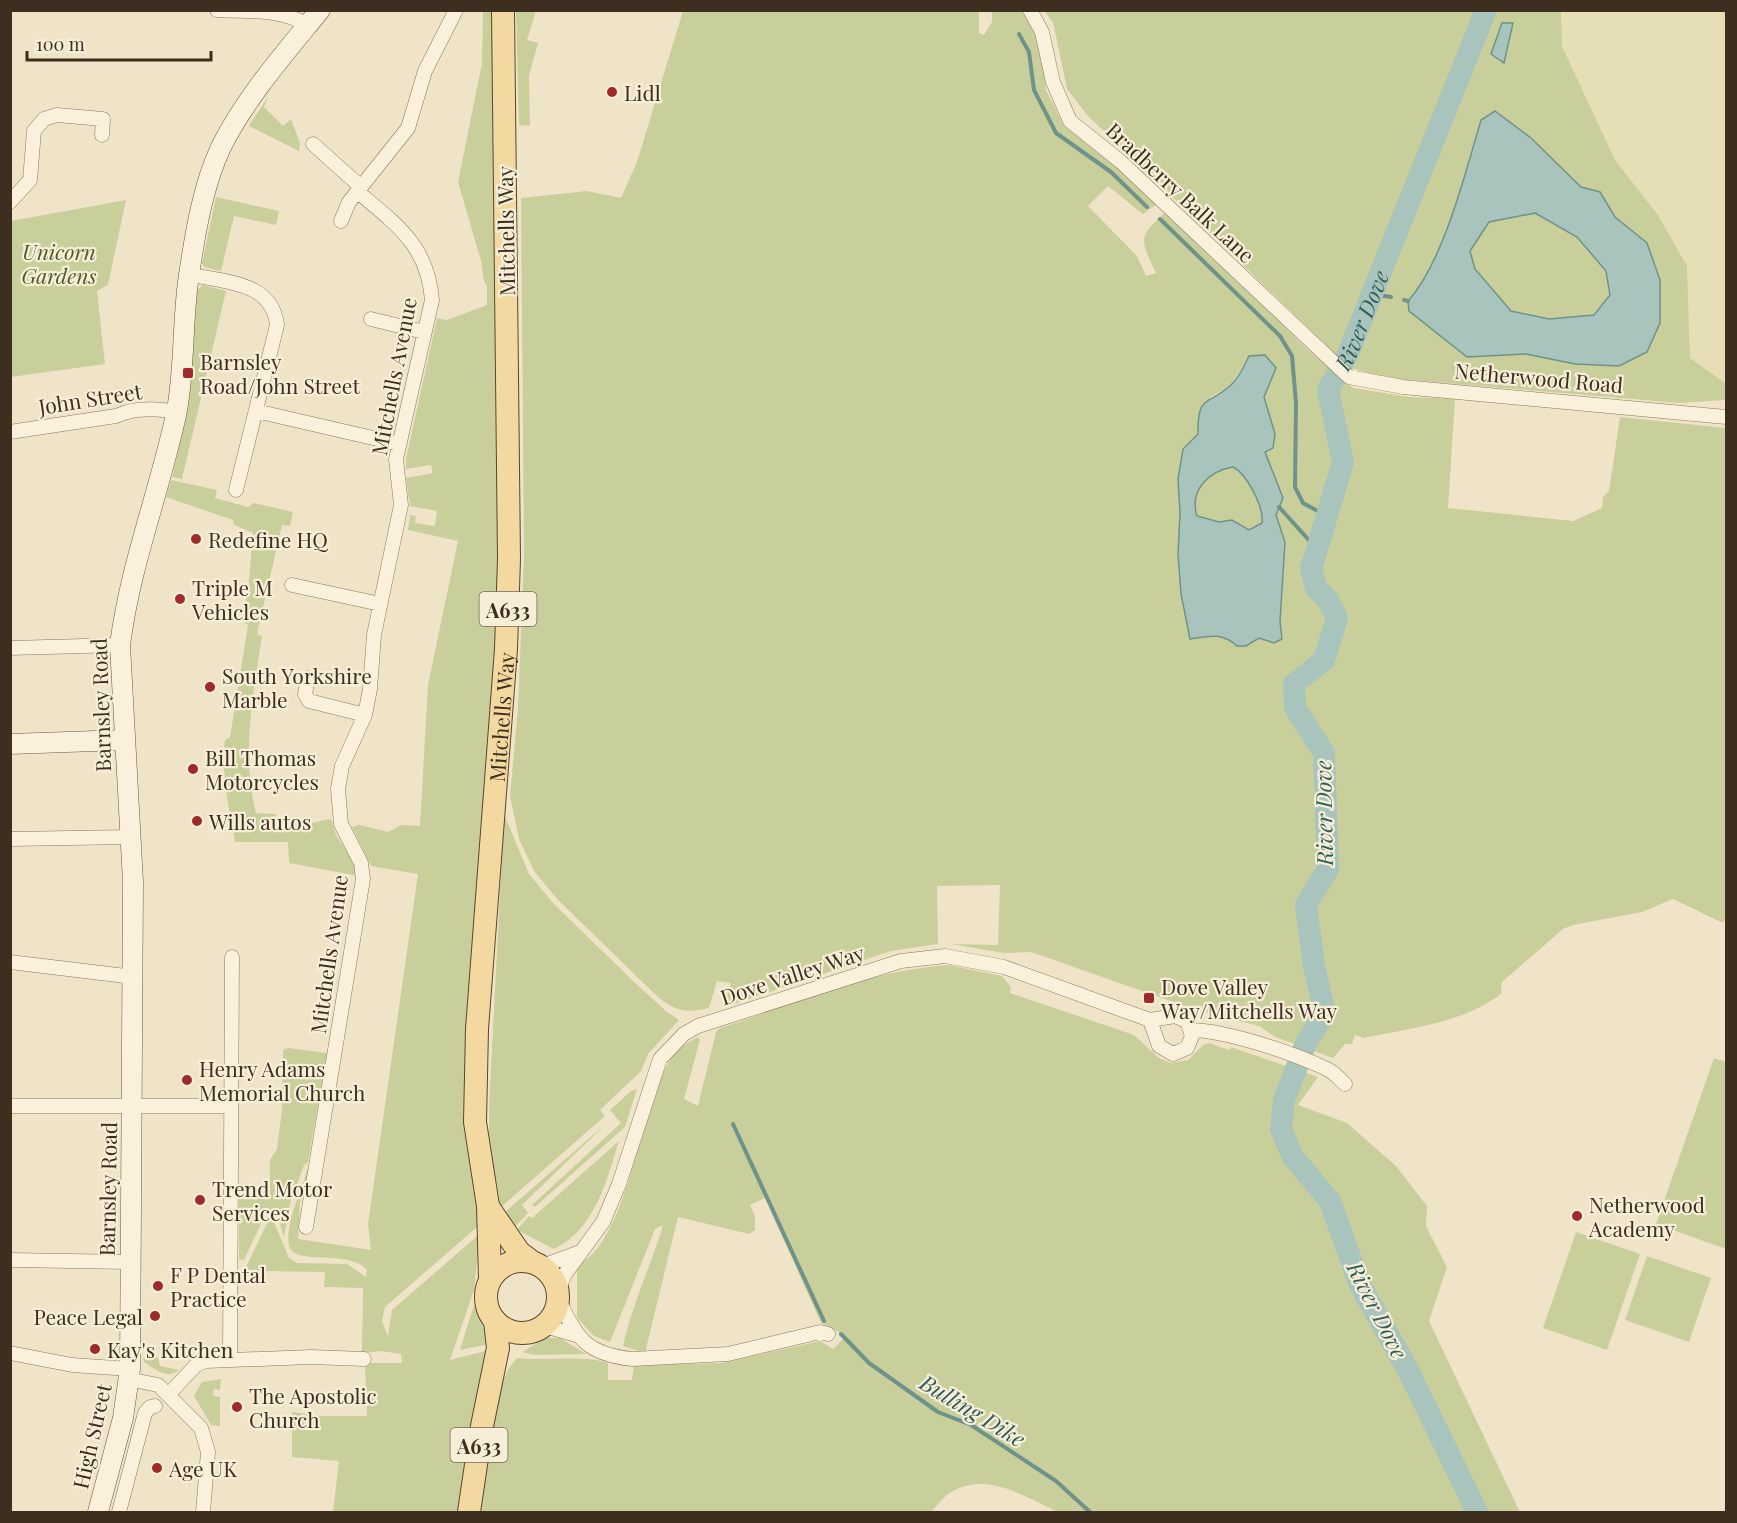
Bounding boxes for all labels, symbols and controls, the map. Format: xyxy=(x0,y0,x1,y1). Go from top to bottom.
scale bar xyxy=(27,24,212,62)
text: 100 m xyxy=(36,32,85,56)
place label: Lidl xyxy=(624,78,661,106)
marker: Lidl xyxy=(605,85,619,99)
street label: Bradberry Balk Lane xyxy=(1101,116,1261,268)
street label: Mitchells Way xyxy=(490,165,520,296)
park label: Unicorn Gardens xyxy=(22,237,96,289)
water label: River Dove xyxy=(1327,265,1395,376)
street label: Mitchells Avenue xyxy=(364,295,422,457)
place label: Barnsley Road/John Street xyxy=(200,347,360,399)
street label: Netherwood Road xyxy=(1454,356,1624,398)
marker: Barnsley Road/John Street xyxy=(181,366,195,380)
street label: John Street xyxy=(35,376,144,420)
place label: Redefine HQ xyxy=(208,525,329,553)
marker: Redefine HQ xyxy=(189,532,203,546)
place label: Triple M Vehicles xyxy=(191,573,273,625)
marker: Triple M Vehicles xyxy=(173,592,187,606)
road number: A633 xyxy=(480,592,536,626)
street label: Barnsley Road xyxy=(84,638,116,772)
street label: Mitchells Way xyxy=(482,651,520,783)
place label: South Yorkshire Marble xyxy=(222,661,372,713)
marker: South Yorkshire Marble xyxy=(203,680,217,694)
place label: Bill Thomas Motorcycles xyxy=(205,743,319,795)
water label: River Dove xyxy=(1307,760,1339,867)
marker: Bill Thomas Motorcycles xyxy=(186,762,200,776)
place label: Wills autos xyxy=(208,807,311,835)
marker: Wills autos xyxy=(190,814,204,828)
street label: Mitchells Avenue xyxy=(303,873,353,1035)
street label: Dove Valley Way xyxy=(716,937,868,1010)
place label: Dove Valley Way/Mitchells Way xyxy=(1160,972,1338,1024)
marker: Dove Valley Way/Mitchells Way xyxy=(1142,991,1156,1005)
place label: Henry Adams Memorial Church xyxy=(199,1054,366,1106)
marker: Henry Adams Memorial Church xyxy=(180,1073,194,1087)
street label: Barnsley Road xyxy=(92,1122,122,1256)
place label: Trend Motor Services xyxy=(212,1174,333,1226)
place label: Netherwood Academy xyxy=(1588,1190,1705,1242)
marker: Trend Motor Services xyxy=(193,1193,207,1207)
marker: Netherwood Academy xyxy=(1570,1209,1584,1223)
water label: River Dove xyxy=(1340,1255,1415,1364)
place label: F P Dental Practice xyxy=(170,1260,266,1312)
marker: F P Dental Practice xyxy=(151,1279,165,1293)
place label: Peace Legal xyxy=(33,1302,143,1330)
marker: Peace Legal xyxy=(148,1309,162,1323)
place label: Kay's Kitchen xyxy=(107,1335,234,1363)
marker: Kay's Kitchen xyxy=(88,1342,102,1356)
water label: Bulling Dike xyxy=(914,1366,1032,1453)
street label: High Street xyxy=(65,1380,117,1491)
place label: The Apostolic Church xyxy=(249,1381,377,1433)
marker: The Apostolic Church xyxy=(230,1400,244,1414)
road number: A633 xyxy=(450,1428,508,1462)
place label: Age UK xyxy=(168,1454,237,1482)
marker: Age UK xyxy=(150,1461,164,1475)

